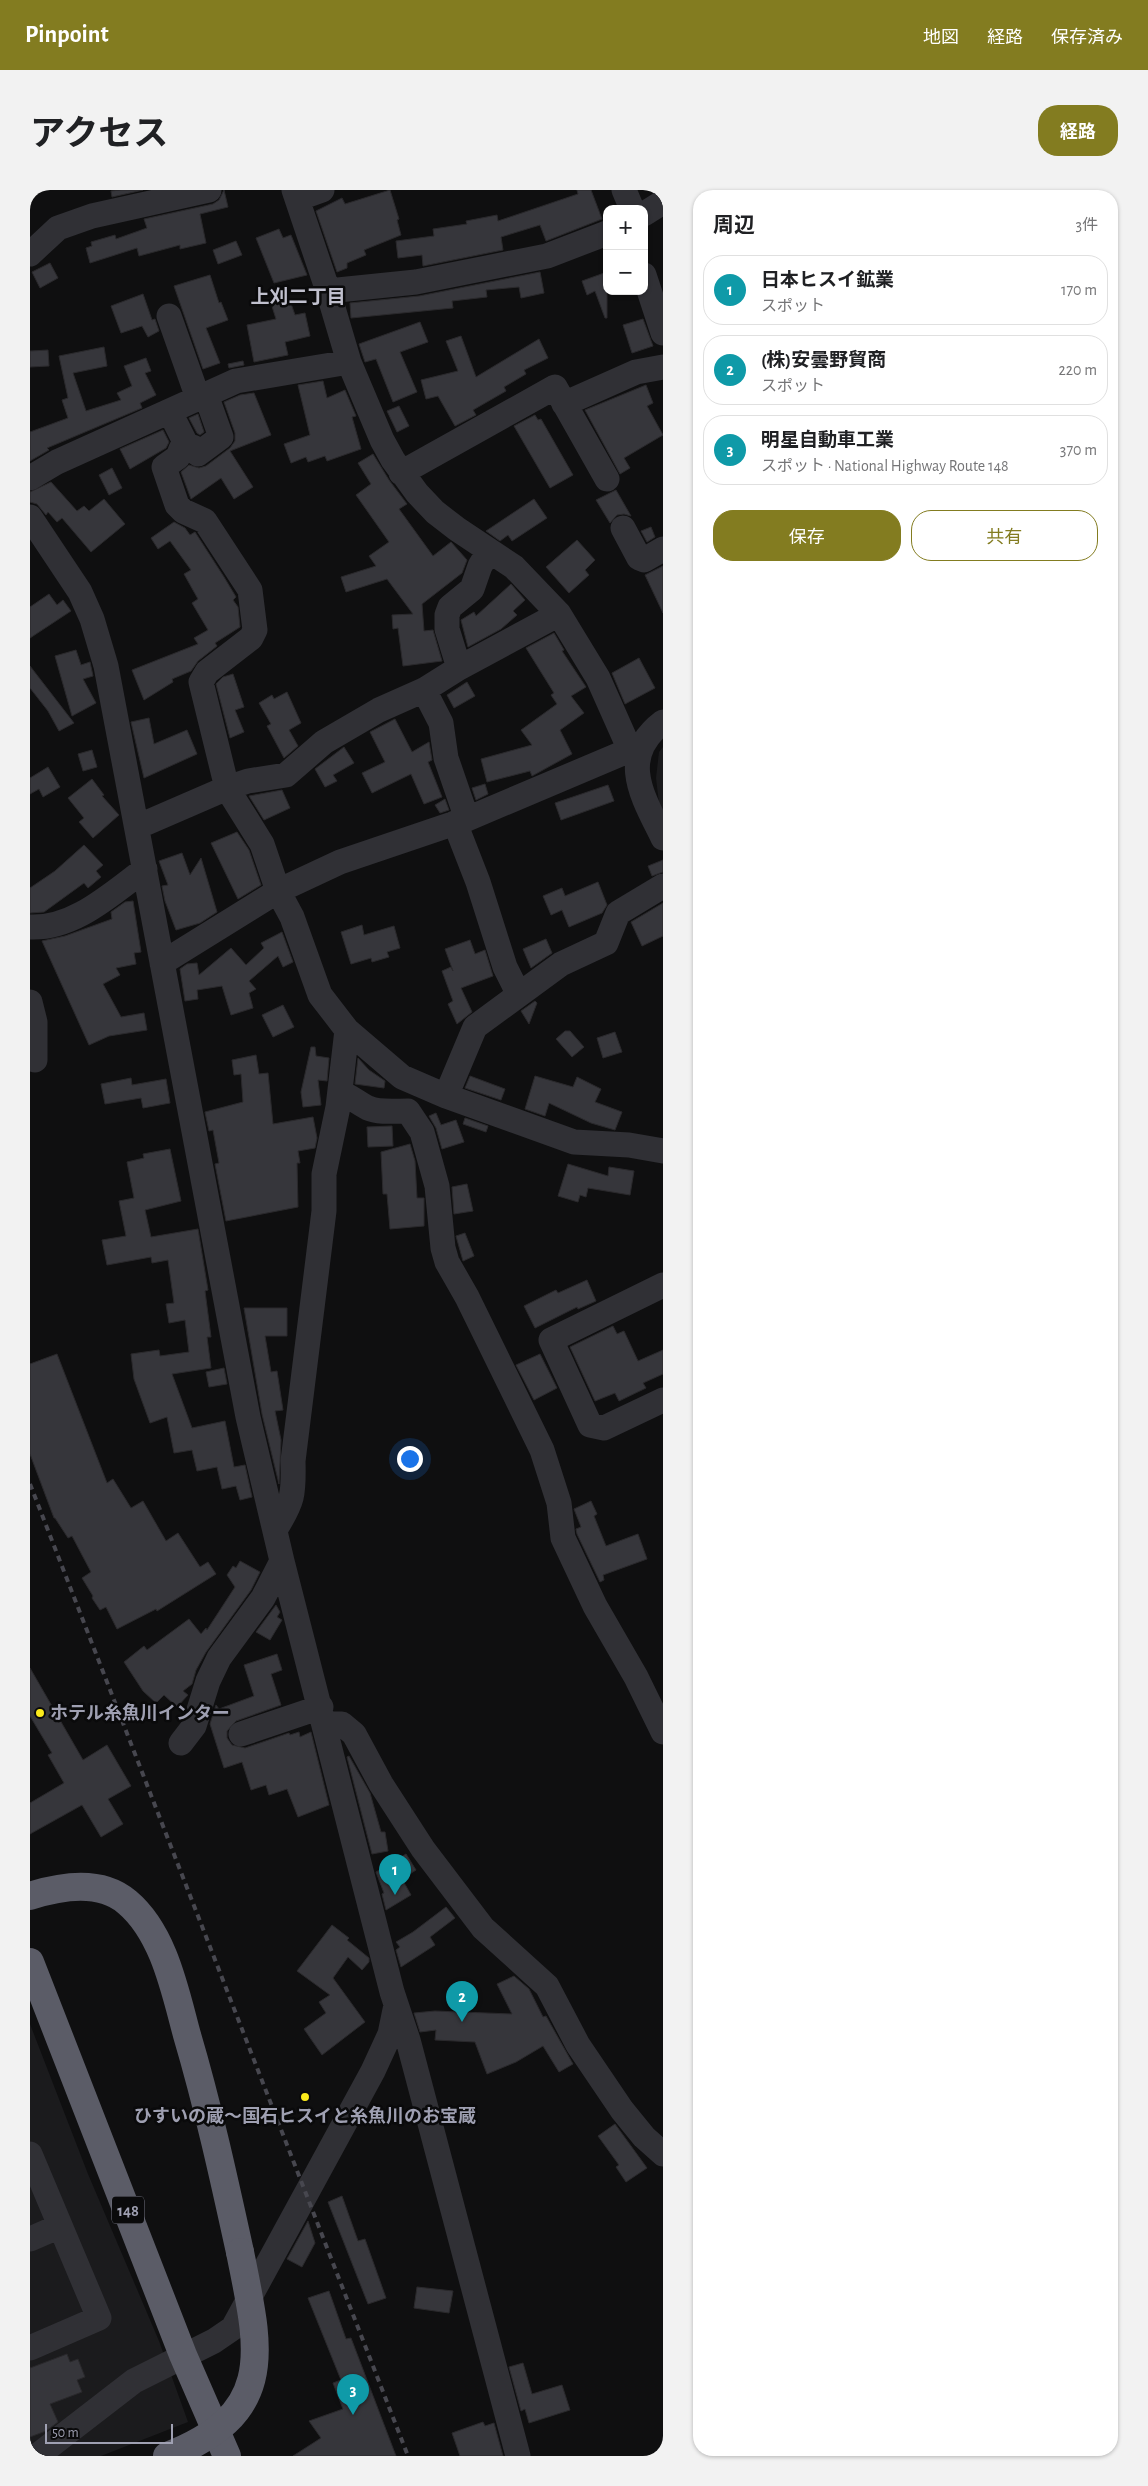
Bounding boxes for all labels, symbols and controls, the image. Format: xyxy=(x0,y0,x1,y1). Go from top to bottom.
text: Pinpoint xyxy=(25,23,109,47)
text: 地図 xyxy=(923,29,959,47)
text: 経路 xyxy=(987,29,1023,47)
text: 保存済み xyxy=(1051,29,1123,47)
button: 経路 xyxy=(1038,105,1118,156)
text: アクセス xyxy=(30,117,168,152)
map controls xyxy=(603,205,648,295)
button: + xyxy=(603,205,648,250)
text: 周辺 xyxy=(713,215,755,236)
text: 3件 xyxy=(1075,217,1098,233)
button: − xyxy=(603,250,648,295)
text: 日本ヒスイ鉱業 xyxy=(761,271,894,290)
text: 1 xyxy=(727,282,733,298)
text: 170 m xyxy=(1061,282,1097,298)
district label: 上刈二丁目 xyxy=(250,287,346,307)
text: スポット xyxy=(761,298,825,314)
text: (株)安曇野貿商 xyxy=(761,351,886,370)
text: 2 xyxy=(726,362,734,378)
text: 220 m xyxy=(1059,362,1097,378)
text: スポット xyxy=(761,378,825,394)
text: 明星自動車工業 xyxy=(761,431,894,450)
text: 3 xyxy=(727,442,733,458)
text: 370 m xyxy=(1060,442,1097,458)
text: スポット · National Highway Route 148 xyxy=(761,458,1009,474)
button: 保存 xyxy=(713,510,901,561)
button: 共有 xyxy=(911,510,1098,561)
your location xyxy=(397,1446,423,1472)
place label: ホテル糸魚川インター xyxy=(50,1702,230,1723)
marker: ホテル糸魚川インター xyxy=(34,1707,46,1719)
pin: 1 xyxy=(379,1854,411,1895)
pin: 2 xyxy=(446,1981,478,2022)
marker: ひすいの蔵～国石ヒスイと糸魚川のお宝蔵 xyxy=(299,2091,311,2103)
place label: ひすいの蔵～国石ヒスイと糸魚川のお宝蔵 xyxy=(134,2105,476,2126)
road number: 148 xyxy=(112,2196,144,2224)
pin: 3 xyxy=(337,2374,369,2415)
scale bar xyxy=(45,2421,172,2444)
text: 50 m xyxy=(52,2426,79,2440)

